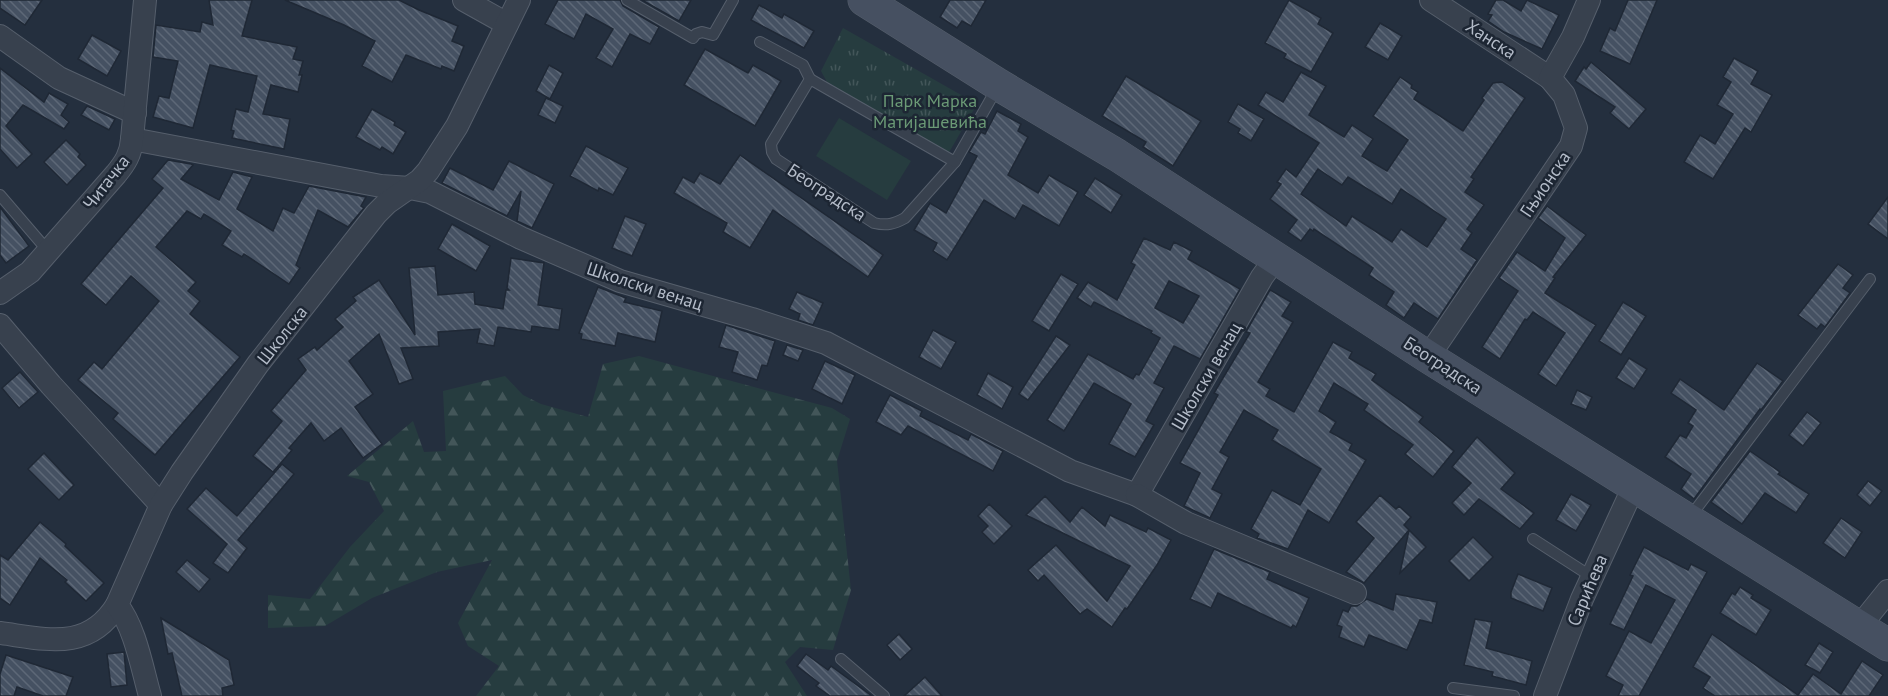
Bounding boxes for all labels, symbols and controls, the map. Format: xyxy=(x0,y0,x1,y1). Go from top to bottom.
street label: Ханска xyxy=(1461,14,1521,64)
park label: Парк Марка Матијашевића xyxy=(873,89,987,133)
street label: Гњионска xyxy=(1515,147,1575,221)
street label: Читачка xyxy=(77,150,135,214)
street label: Београдска xyxy=(783,158,871,226)
street label: Школски венац xyxy=(584,256,706,316)
street label: Школска xyxy=(252,301,312,369)
street label: Школски венац xyxy=(1166,318,1246,434)
street label: Београдска xyxy=(1399,331,1487,399)
street label: Сарићева xyxy=(1562,551,1612,629)

